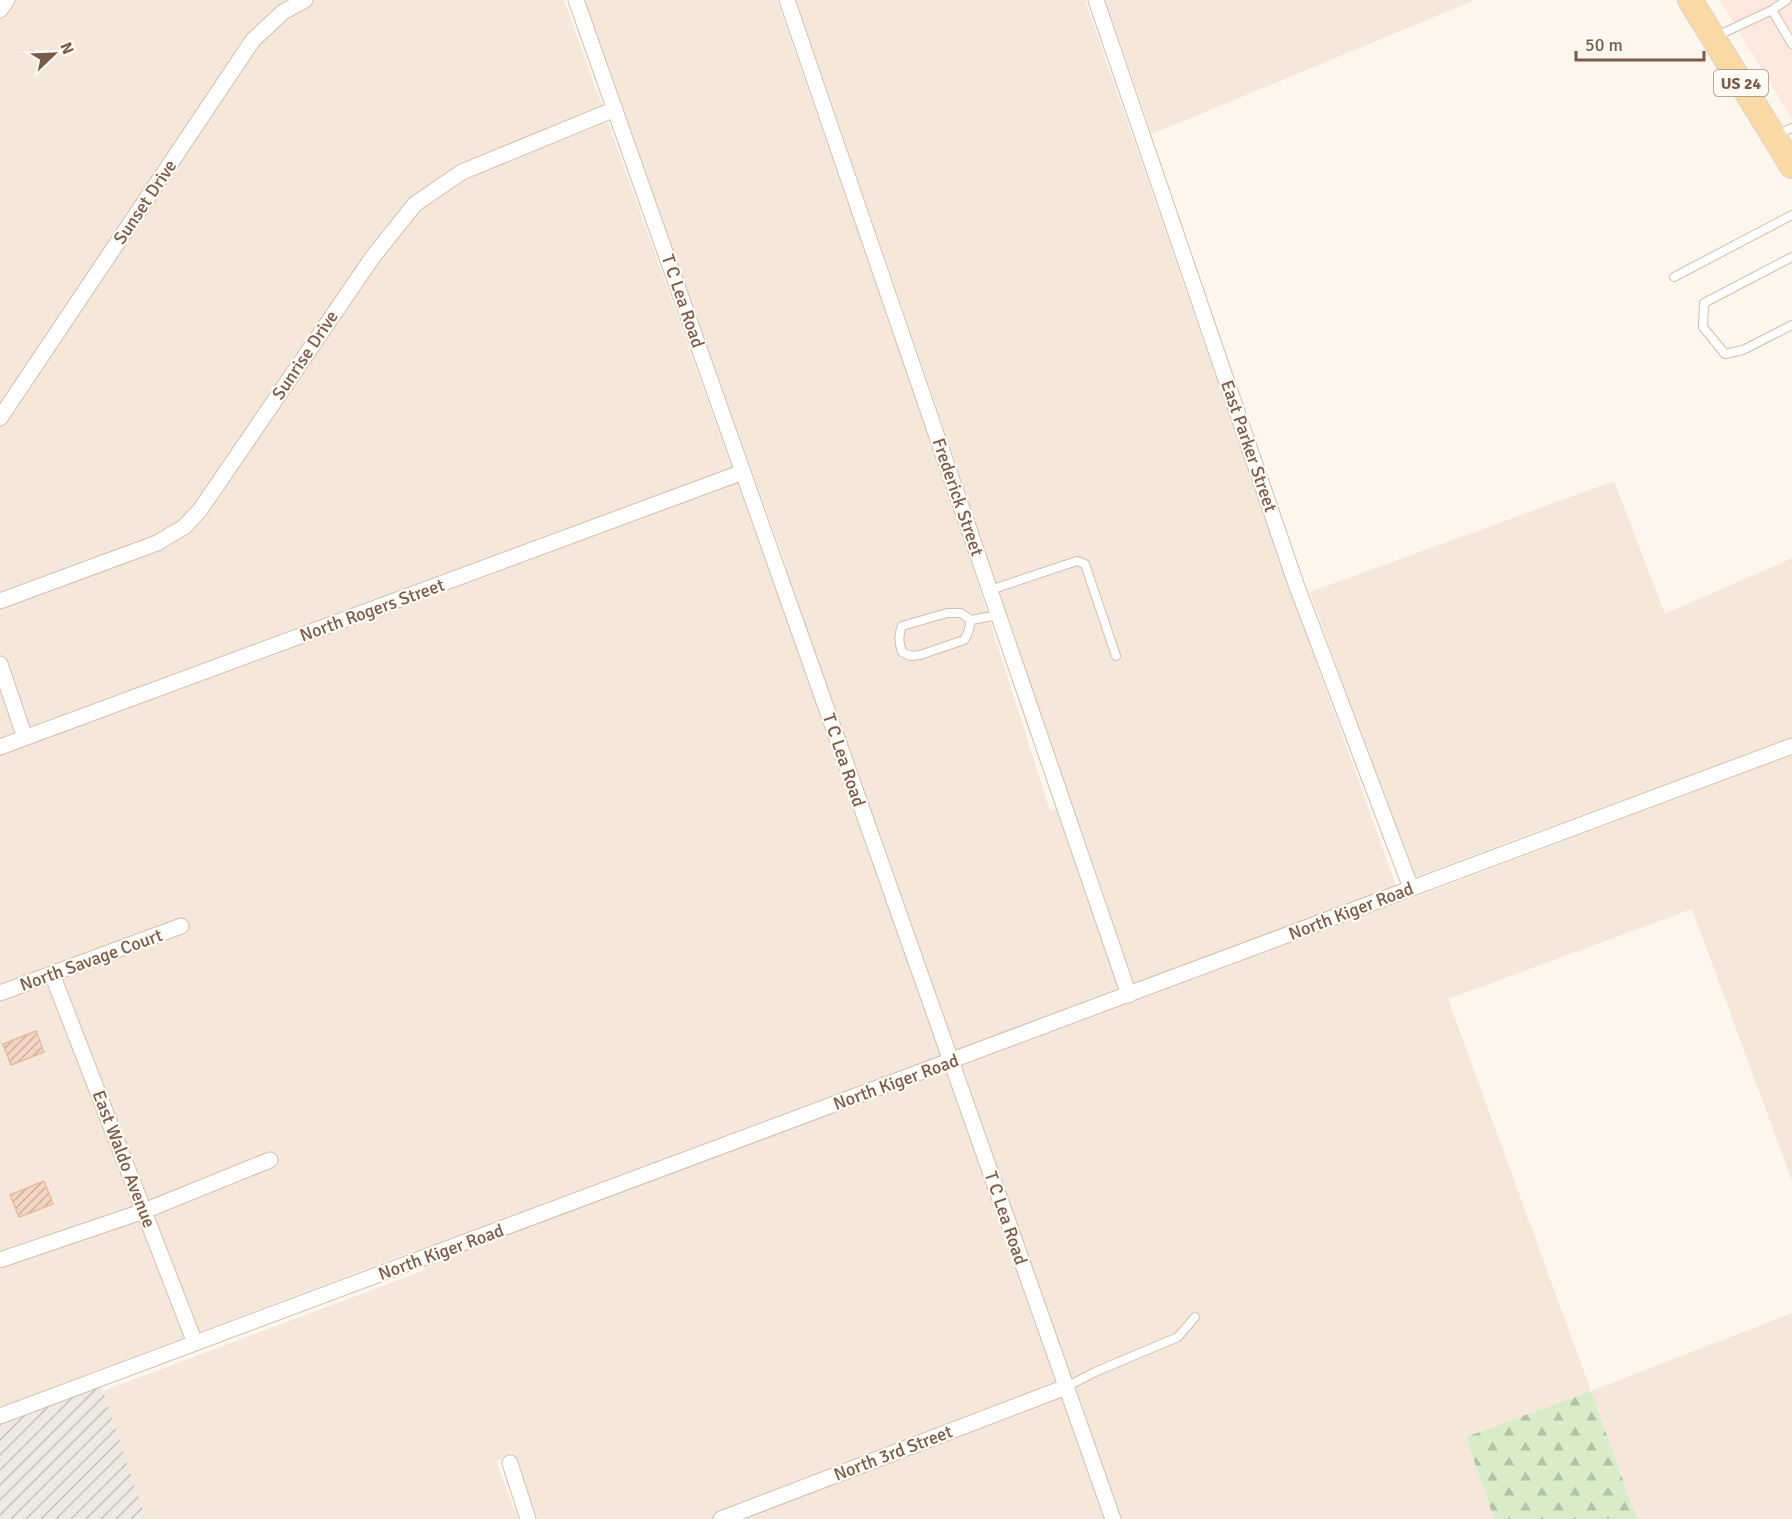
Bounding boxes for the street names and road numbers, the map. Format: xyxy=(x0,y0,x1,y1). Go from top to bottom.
road number: US 24 xyxy=(1714,70,1768,96)
street label: Sunset Drive xyxy=(109,156,181,248)
street label: T C Lea Road xyxy=(657,251,709,351)
street label: Sunrise Drive xyxy=(267,306,343,404)
street label: East Parker Street xyxy=(1216,377,1282,515)
street label: Frederick Street xyxy=(928,435,988,559)
street label: North Rogers Street xyxy=(297,574,447,646)
street label: T C Lea Road xyxy=(818,710,870,810)
street label: North Kiger Road xyxy=(1285,877,1417,945)
street label: North Savage Court xyxy=(17,924,165,996)
street label: North Kiger Road xyxy=(830,1049,962,1115)
street label: East Waldo Avenue xyxy=(88,1087,160,1231)
street label: T C Lea Road xyxy=(980,1168,1032,1268)
street label: North Kiger Road xyxy=(375,1219,507,1285)
street label: North 3rd Street xyxy=(831,1420,955,1486)

